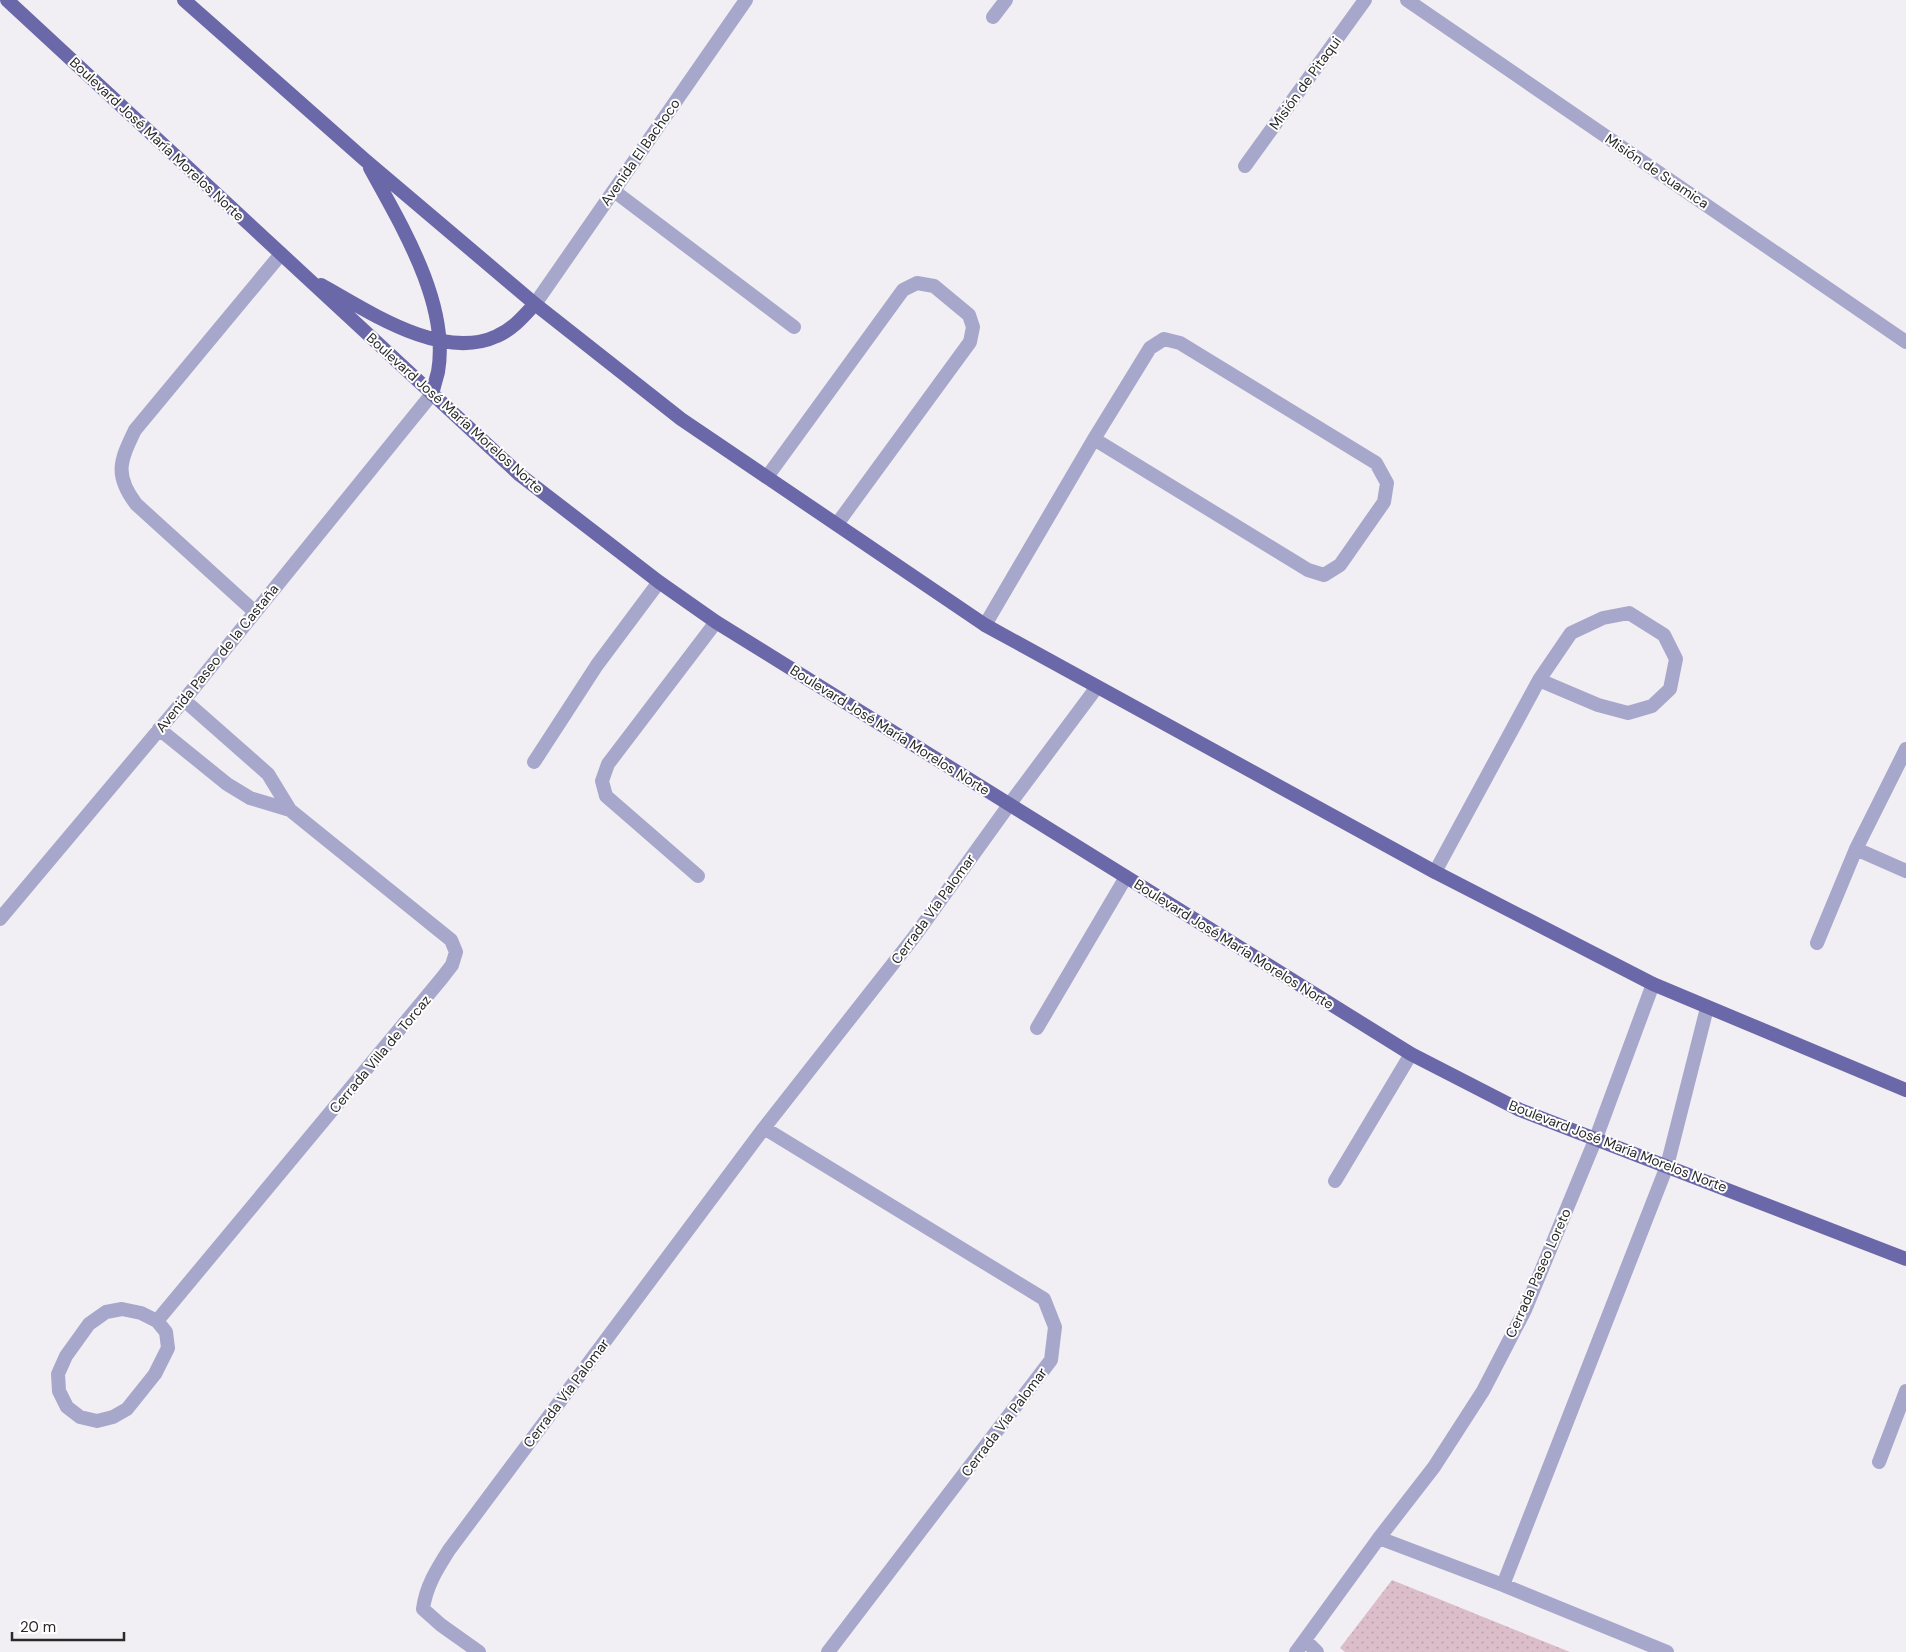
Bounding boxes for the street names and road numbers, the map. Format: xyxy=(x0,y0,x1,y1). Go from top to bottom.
street label: Misión de Pitaqui xyxy=(1265,33,1345,133)
street label: Boulevard José María Morelos Norte xyxy=(66,53,248,225)
street label: Avenida El Bachoco xyxy=(596,95,684,209)
street label: Misión de Suamica xyxy=(1602,130,1712,212)
street label: Boulevard José María Morelos Norte xyxy=(363,329,547,497)
street label: Avenida Paseo de la Castaña xyxy=(152,580,282,736)
street label: Boulevard José María Morelos Norte xyxy=(787,661,993,799)
street label: Cerrada Vía Palomar xyxy=(887,850,979,968)
street label: Boulevard José María Morelos Norte xyxy=(1131,875,1337,1013)
street label: Cerrada Villa de Torcaz xyxy=(325,991,435,1117)
street label: Boulevard José María Morelos Norte xyxy=(1506,1096,1730,1196)
street label: Cerrada Paseo Loreto xyxy=(1501,1205,1575,1341)
street label: Cerrada Vía Palomar xyxy=(519,1335,613,1451)
street label: Cerrada Vía Palomar xyxy=(957,1364,1051,1480)

